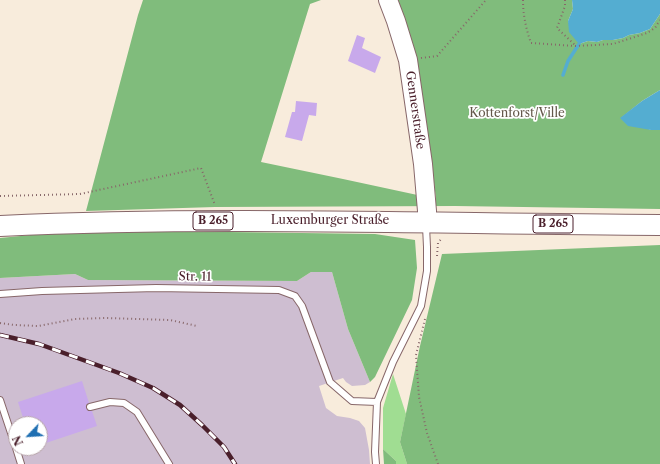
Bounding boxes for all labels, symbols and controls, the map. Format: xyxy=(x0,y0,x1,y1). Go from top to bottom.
street label: Gennerstraße xyxy=(402,70,428,150)
park label: Kottenforst/Ville xyxy=(469,107,565,121)
road number: B 265 xyxy=(193,212,233,230)
street label: Luxemburger Straße xyxy=(271,214,389,228)
road number: B 265 xyxy=(533,215,573,233)
street label: Str. 11 xyxy=(179,270,211,284)
north arrow xyxy=(8,416,48,456)
text: N xyxy=(10,433,26,448)

